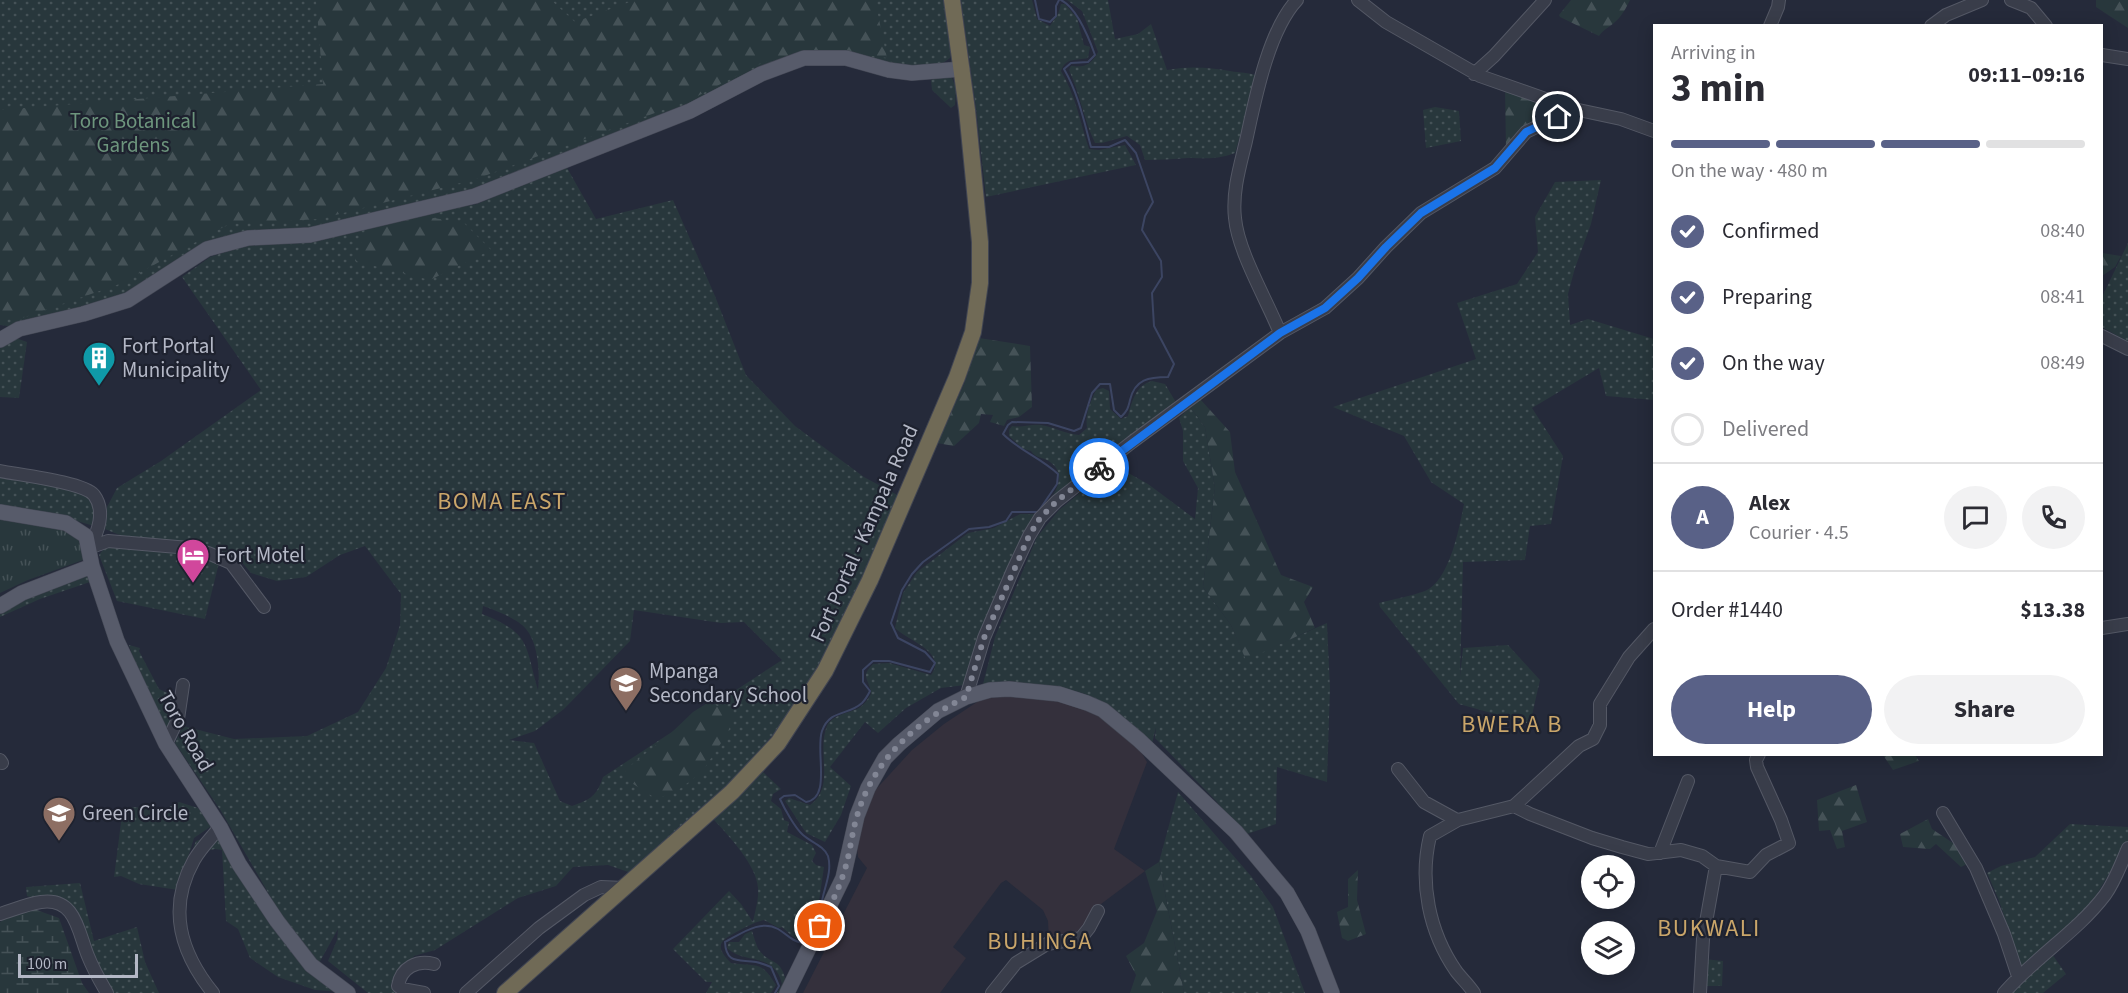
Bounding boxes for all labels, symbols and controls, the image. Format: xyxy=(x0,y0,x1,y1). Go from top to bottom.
text: Arriving in xyxy=(1671,39,1756,67)
text: 09:11–09:16 xyxy=(1968,59,2085,91)
text: 3 min xyxy=(1671,61,1766,117)
pin xyxy=(1532,91,1583,142)
icon: home xyxy=(1541,100,1574,133)
park label: Toro Botanical Gardens xyxy=(70,106,196,160)
text: On the way · 480 m xyxy=(1671,157,1828,185)
icon: check xyxy=(1671,215,1704,248)
text: Confirmed xyxy=(1722,215,1819,247)
text: 08:40 xyxy=(2040,217,2085,245)
icon: check xyxy=(1671,281,1704,314)
text: Preparing xyxy=(1722,281,1812,313)
text: 08:41 xyxy=(2040,283,2085,311)
place label: Fort Portal Municipality xyxy=(122,331,230,385)
building icon: Fort Portal Municipality xyxy=(81,340,117,387)
icon: check xyxy=(1671,347,1704,380)
text: On the way xyxy=(1722,347,1825,379)
text: 08:49 xyxy=(2040,349,2085,377)
text: Delivered xyxy=(1722,413,1809,445)
street label: Fort Portal - Kampala Road xyxy=(803,420,925,646)
courier xyxy=(1069,438,1129,498)
icon: bike xyxy=(1083,452,1116,485)
district label: BOMA EAST xyxy=(437,484,567,519)
button: chat xyxy=(1944,486,2007,549)
button: phone xyxy=(2022,486,2085,549)
text: Alex xyxy=(1749,487,1790,519)
text: A xyxy=(1696,501,1709,533)
text: Courier · 4.5 xyxy=(1749,519,1849,547)
hotel icon: Fort Motel xyxy=(175,537,211,584)
place label: Fort Motel xyxy=(216,540,305,570)
text: Order #1440 xyxy=(1671,594,1783,626)
text: $13.38 xyxy=(2020,594,2085,626)
place label: Mpanga Secondary School xyxy=(649,656,807,710)
school or university icon: Mpanga Secondary School xyxy=(608,665,644,712)
button: Help xyxy=(1671,675,1872,744)
button: Share xyxy=(1884,675,2085,744)
street label: Toro Road xyxy=(151,685,221,777)
district label: BWERA B xyxy=(1461,707,1563,742)
school or university icon: Green Circle xyxy=(41,795,77,842)
place label: Green Circle xyxy=(82,798,188,828)
map controls xyxy=(1581,855,1635,975)
button: locate xyxy=(1581,855,1635,909)
pin xyxy=(794,900,845,951)
icon: bag xyxy=(803,909,836,942)
district label: BUKWALI xyxy=(1657,911,1761,946)
button: layers xyxy=(1581,921,1635,975)
district label: BUHINGA xyxy=(987,924,1093,959)
scale bar xyxy=(18,951,138,978)
text: 100 m xyxy=(27,953,67,975)

